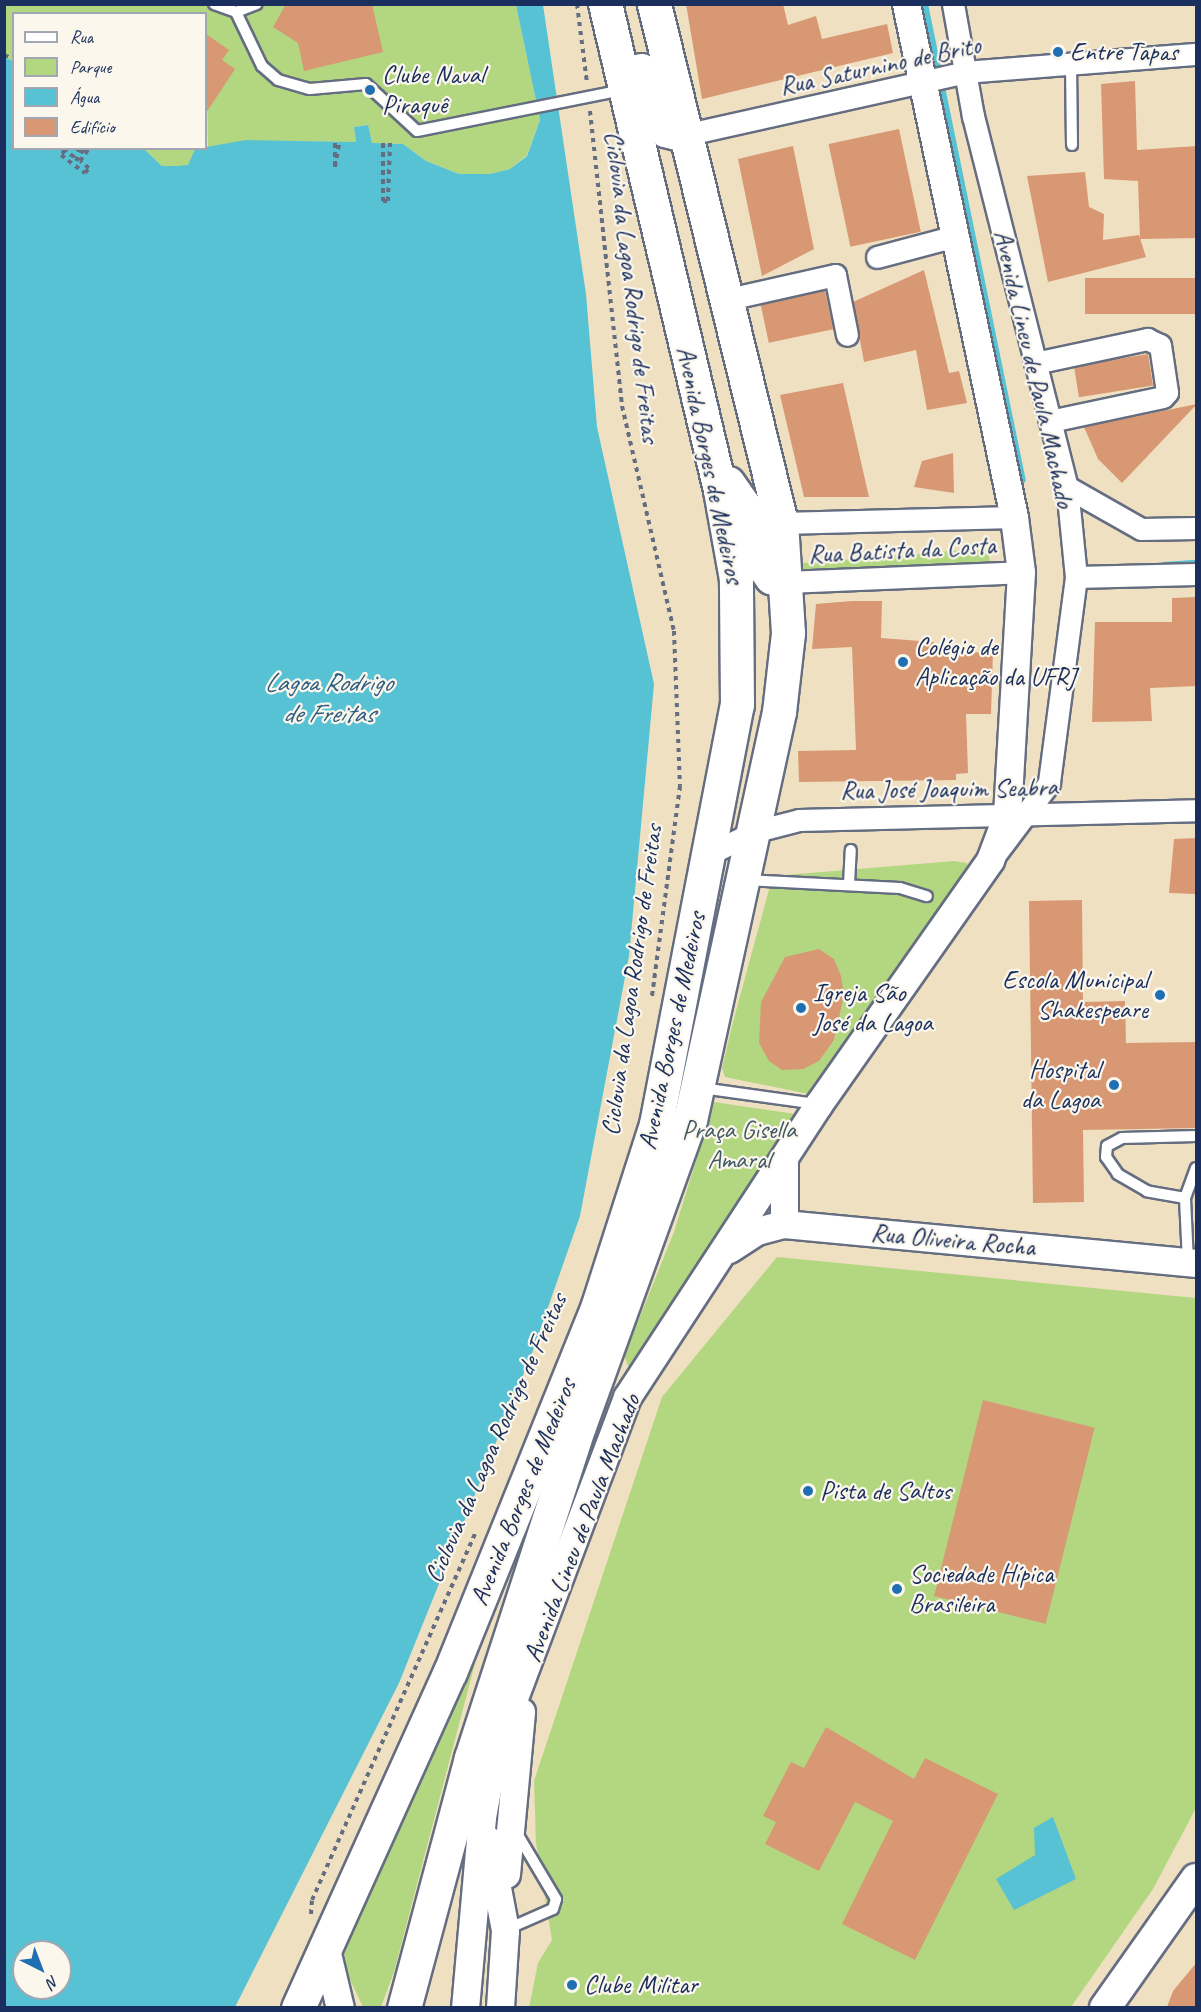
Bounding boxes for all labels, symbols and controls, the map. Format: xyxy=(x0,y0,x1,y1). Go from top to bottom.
legend xyxy=(12,12,207,150)
text: Rua xyxy=(70,26,93,48)
street label: Rua Saturnino de Brito xyxy=(776,29,984,103)
place label: Entre Tapas xyxy=(1070,36,1178,68)
marker: Entre Tapas xyxy=(1051,45,1065,59)
text: Parque xyxy=(70,56,111,78)
place label: Clube Naval Piraquê xyxy=(382,59,484,120)
marker: Clube Naval Piraquê xyxy=(363,83,377,97)
text: Água xyxy=(70,86,99,108)
text: Edifício xyxy=(70,116,115,138)
street label: Ciclovia da Lagoa Rodrigo de Freitas xyxy=(597,128,667,446)
street label: Avenida Lineu de Paula Machado xyxy=(987,227,1081,511)
street label: Avenida Borges de Medeiros xyxy=(670,344,750,586)
street label: Rua Batista da Costa xyxy=(807,529,997,571)
place label: Colégio de Aplicação da UFRJ xyxy=(915,631,1076,692)
marker: Colégio de Aplicação da UFRJ xyxy=(896,655,910,669)
water label: Lagoa Rodrigo de Freitas xyxy=(264,666,392,729)
street label: Rua José Joaquim Seabra xyxy=(841,772,1057,806)
street label: Ciclovia da Lagoa Rodrigo de Freitas xyxy=(595,821,669,1139)
street label: Avenida Borges de Medeiros xyxy=(632,910,712,1152)
place label: Escola Municipal Shakespeare xyxy=(1002,964,1148,1026)
place label: Igreja São José da Lagoa xyxy=(813,977,933,1038)
marker: Escola Municipal Shakespeare xyxy=(1153,988,1167,1002)
marker: Igreja São José da Lagoa xyxy=(794,1001,808,1015)
place label: Hospital da Lagoa xyxy=(1021,1054,1100,1116)
marker: Hospital da Lagoa xyxy=(1105,1076,1123,1094)
park label: Praça Gisella Amaral xyxy=(682,1114,796,1176)
street label: Rua Oliveira Rocha xyxy=(869,1217,1037,1263)
street label: Ciclovia da Lagoa Rodrigo de Freitas xyxy=(417,1287,575,1589)
street label: Avenida Borges de Medeiros xyxy=(463,1374,583,1610)
street label: Avenida Lineu de Paula Machado xyxy=(516,1389,648,1667)
place label: Pista de Saltos xyxy=(820,1475,951,1507)
marker: Pista de Saltos xyxy=(801,1484,815,1498)
place label: Sociedade Hípica Brasileira xyxy=(909,1558,1053,1619)
marker: Sociedade Hípica Brasileira xyxy=(890,1582,904,1596)
north arrow xyxy=(12,1940,72,2000)
place label: Clube Militar xyxy=(584,1969,698,2001)
text: N xyxy=(42,1971,63,1993)
marker: Clube Militar xyxy=(565,1978,579,1992)

